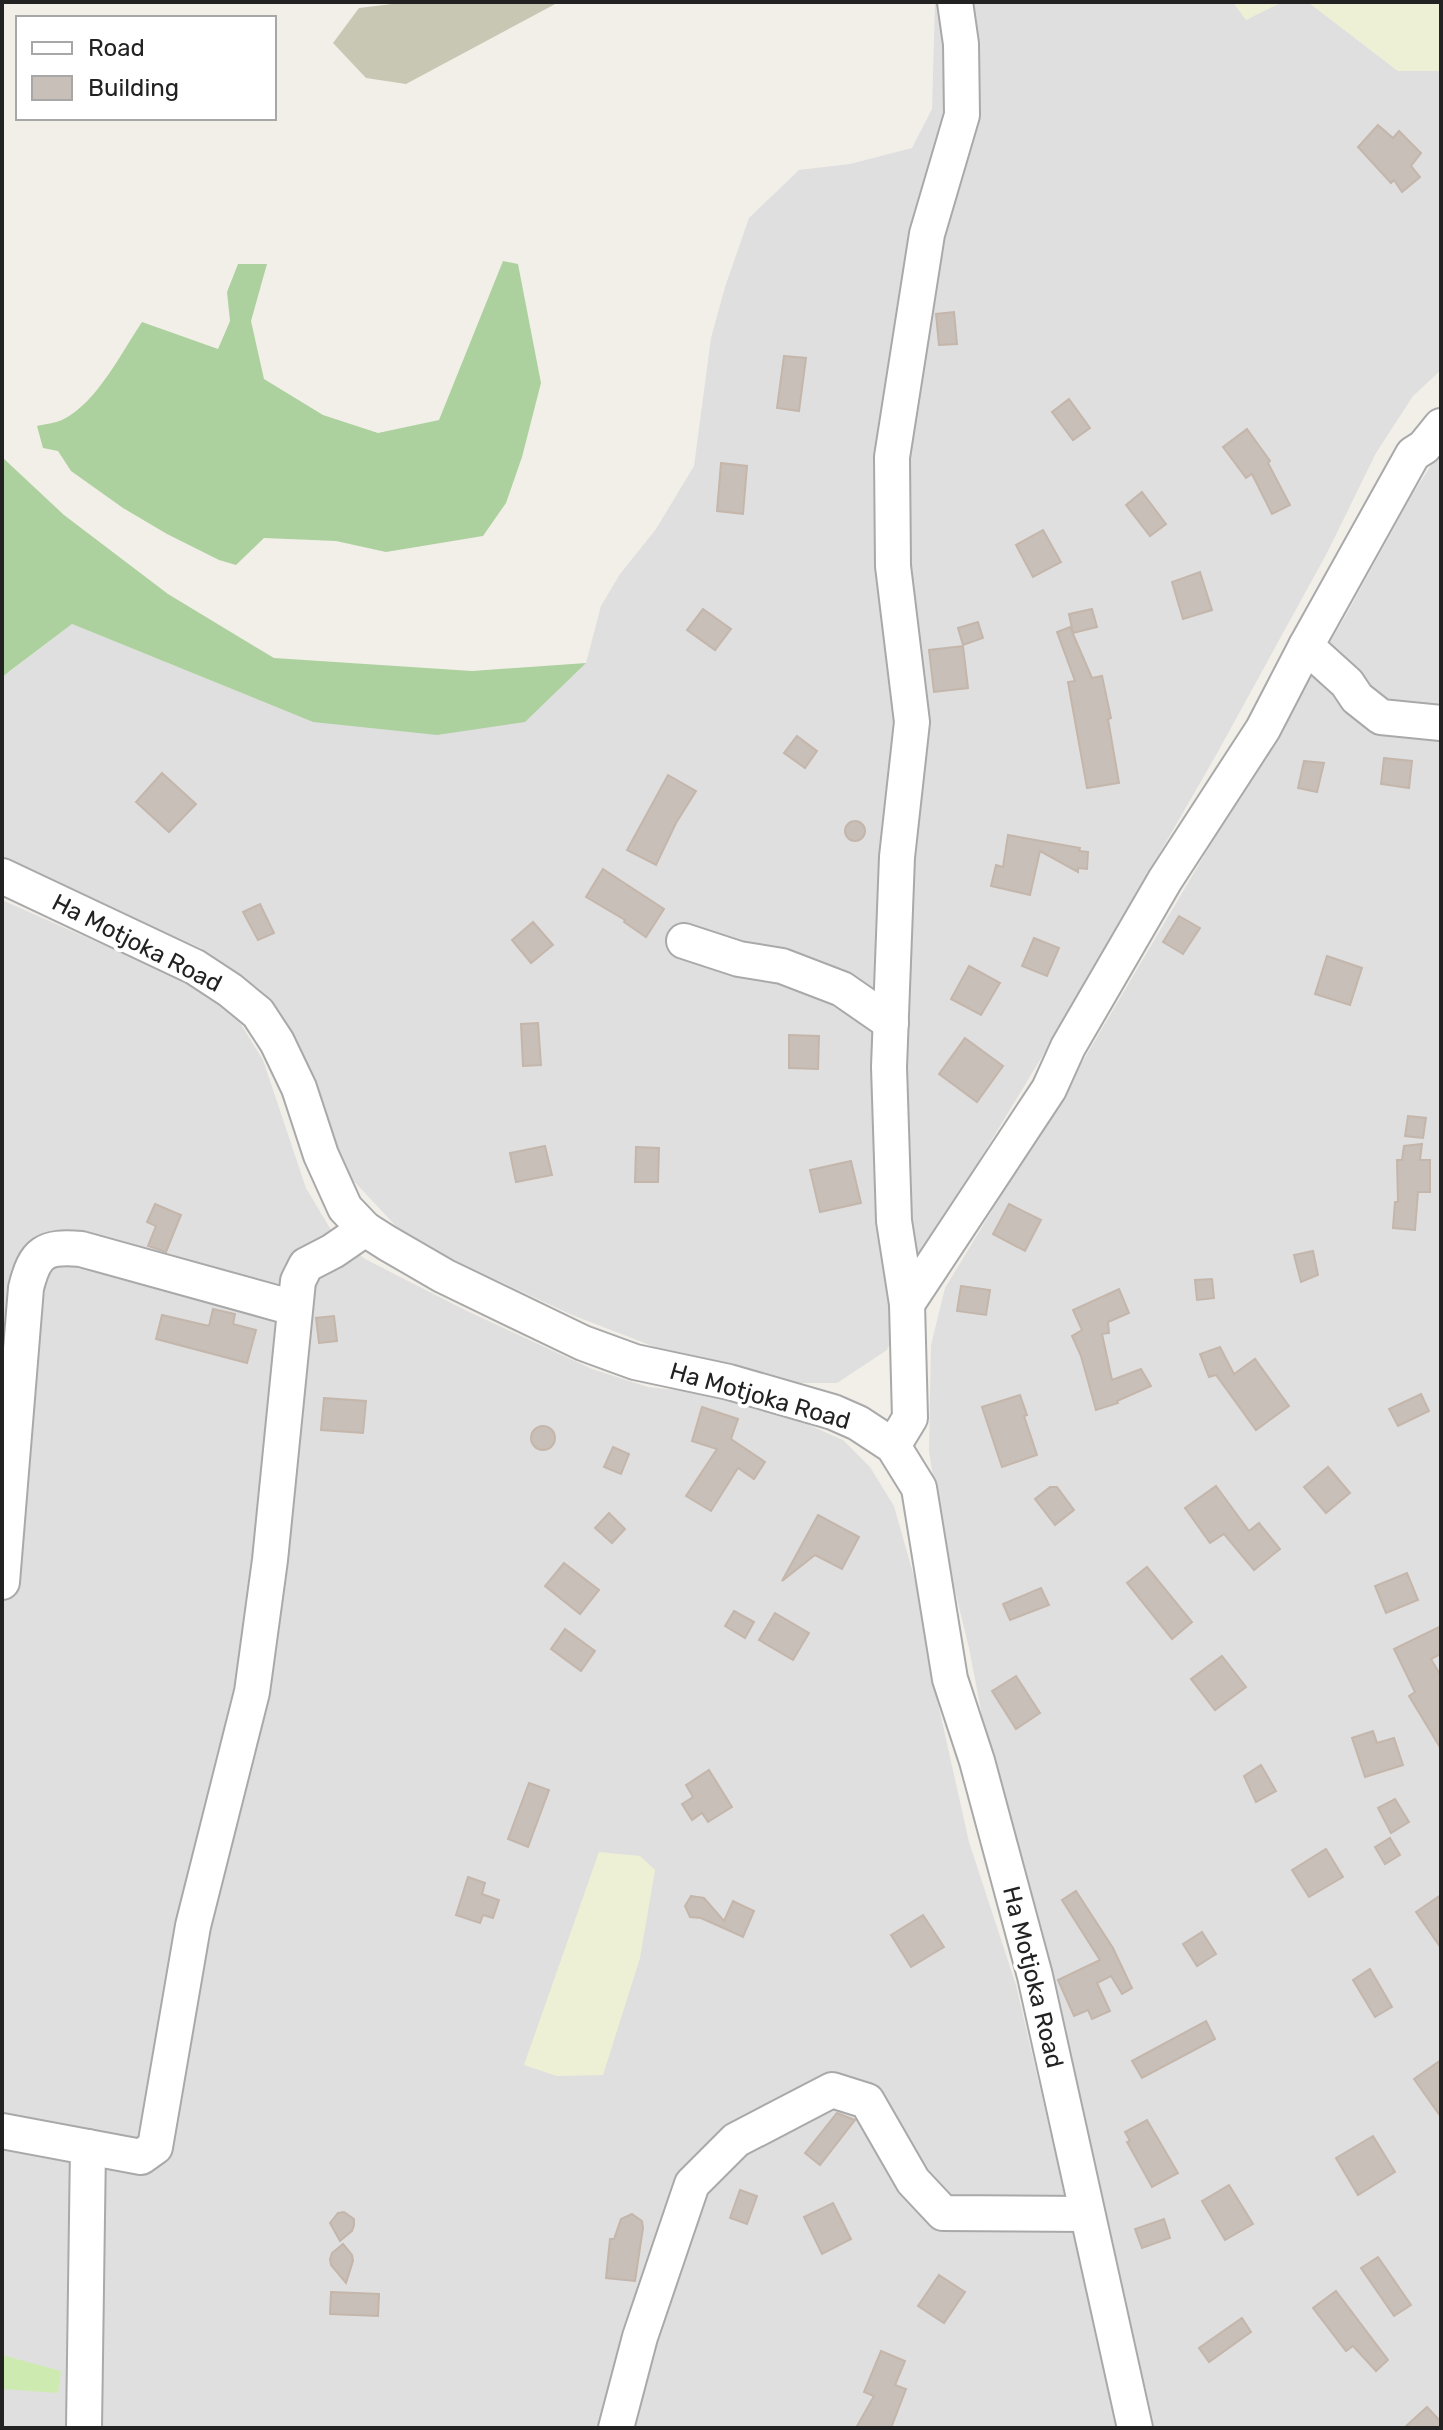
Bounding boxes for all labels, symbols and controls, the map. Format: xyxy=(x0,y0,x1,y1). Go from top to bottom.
legend xyxy=(16,16,276,120)
text: Road xyxy=(88,34,145,62)
text: Building xyxy=(88,74,179,102)
street label: Ha Motjoka Road xyxy=(48,888,226,998)
street label: Ha Motjoka Road xyxy=(667,1357,853,1435)
street label: Ha Motjoka Road xyxy=(997,1883,1069,2071)

